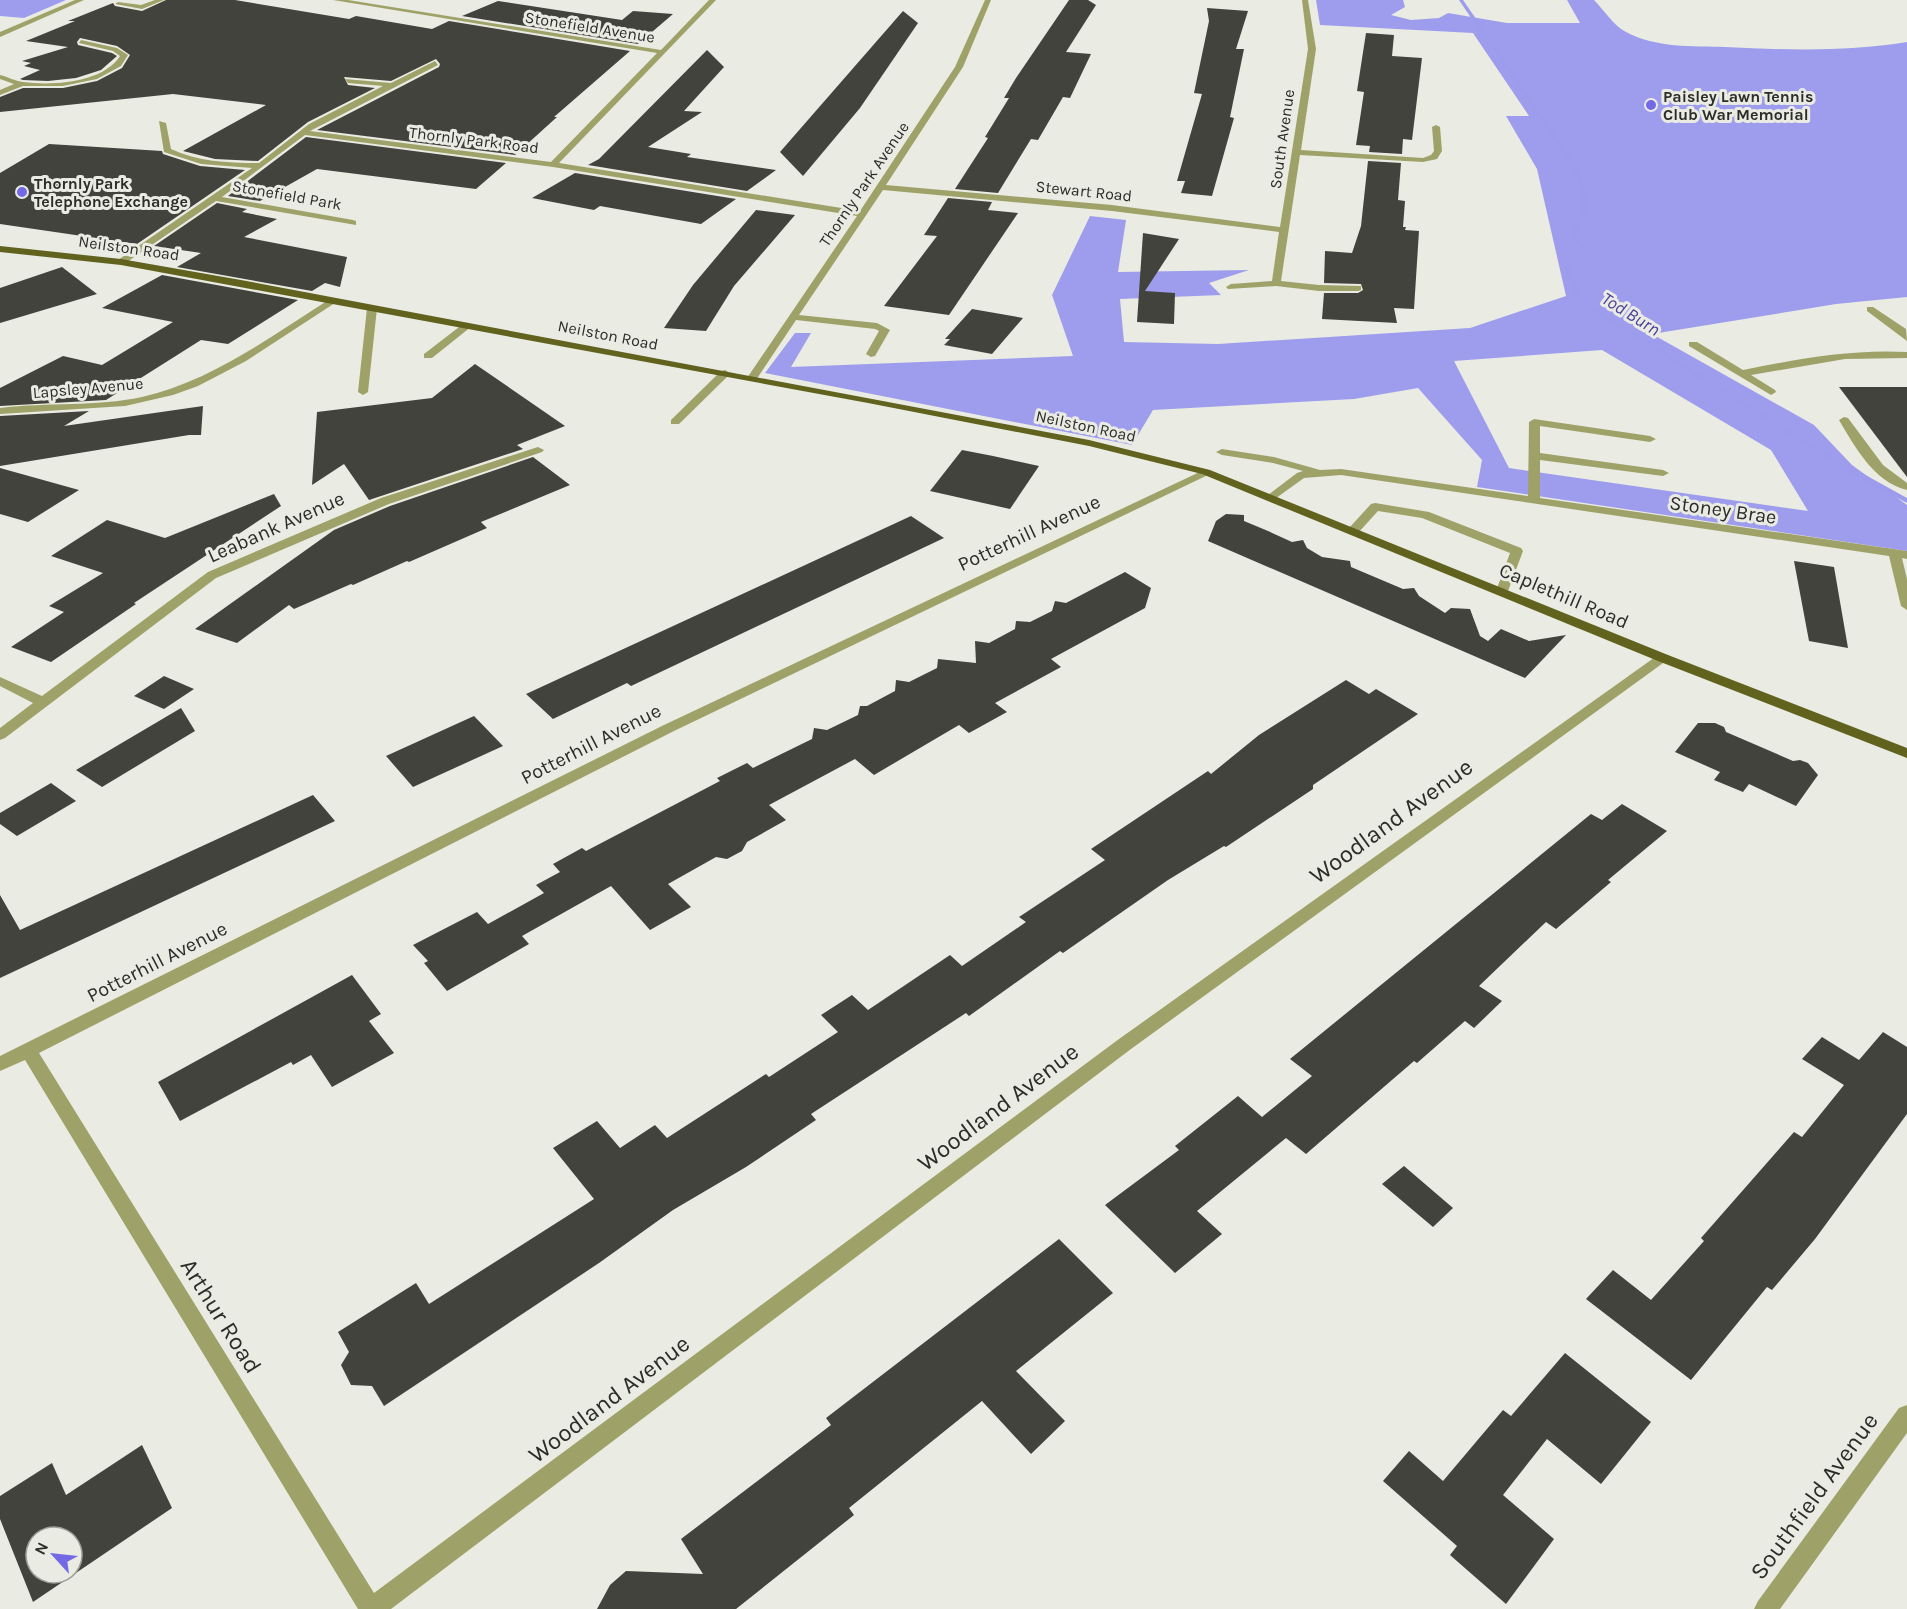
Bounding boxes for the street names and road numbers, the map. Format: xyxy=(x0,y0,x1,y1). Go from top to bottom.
street label: Stonefield Avenue xyxy=(524,7,656,47)
street label: South Avenue xyxy=(1266,88,1298,190)
street label: Thornly Park Avenue xyxy=(815,118,913,250)
street label: Thornly Park Road xyxy=(408,123,540,157)
street label: Stonefield Park xyxy=(231,176,343,214)
street label: Stewart Road xyxy=(1035,176,1133,206)
street label: Neilston Road xyxy=(77,232,181,264)
street label: Neilston Road xyxy=(556,316,660,354)
street label: Lapsley Avenue xyxy=(32,374,144,402)
street label: Neilston Road xyxy=(1034,406,1138,446)
street label: Leabank Avenue xyxy=(204,487,348,567)
street label: Potterhill Avenue xyxy=(954,490,1104,576)
street label: Stoney Brae xyxy=(1668,491,1778,529)
street label: Caplethill Road xyxy=(1496,558,1632,634)
street label: Potterhill Avenue xyxy=(517,699,665,789)
street label: Woodland Avenue xyxy=(1304,753,1478,889)
street label: Potterhill Avenue xyxy=(83,917,231,1007)
street label: Woodland Avenue xyxy=(912,1037,1084,1177)
street label: Arthur Road xyxy=(175,1253,267,1379)
street label: Woodland Avenue xyxy=(523,1329,695,1469)
street label: Southfield Avenue xyxy=(1744,1407,1884,1585)

